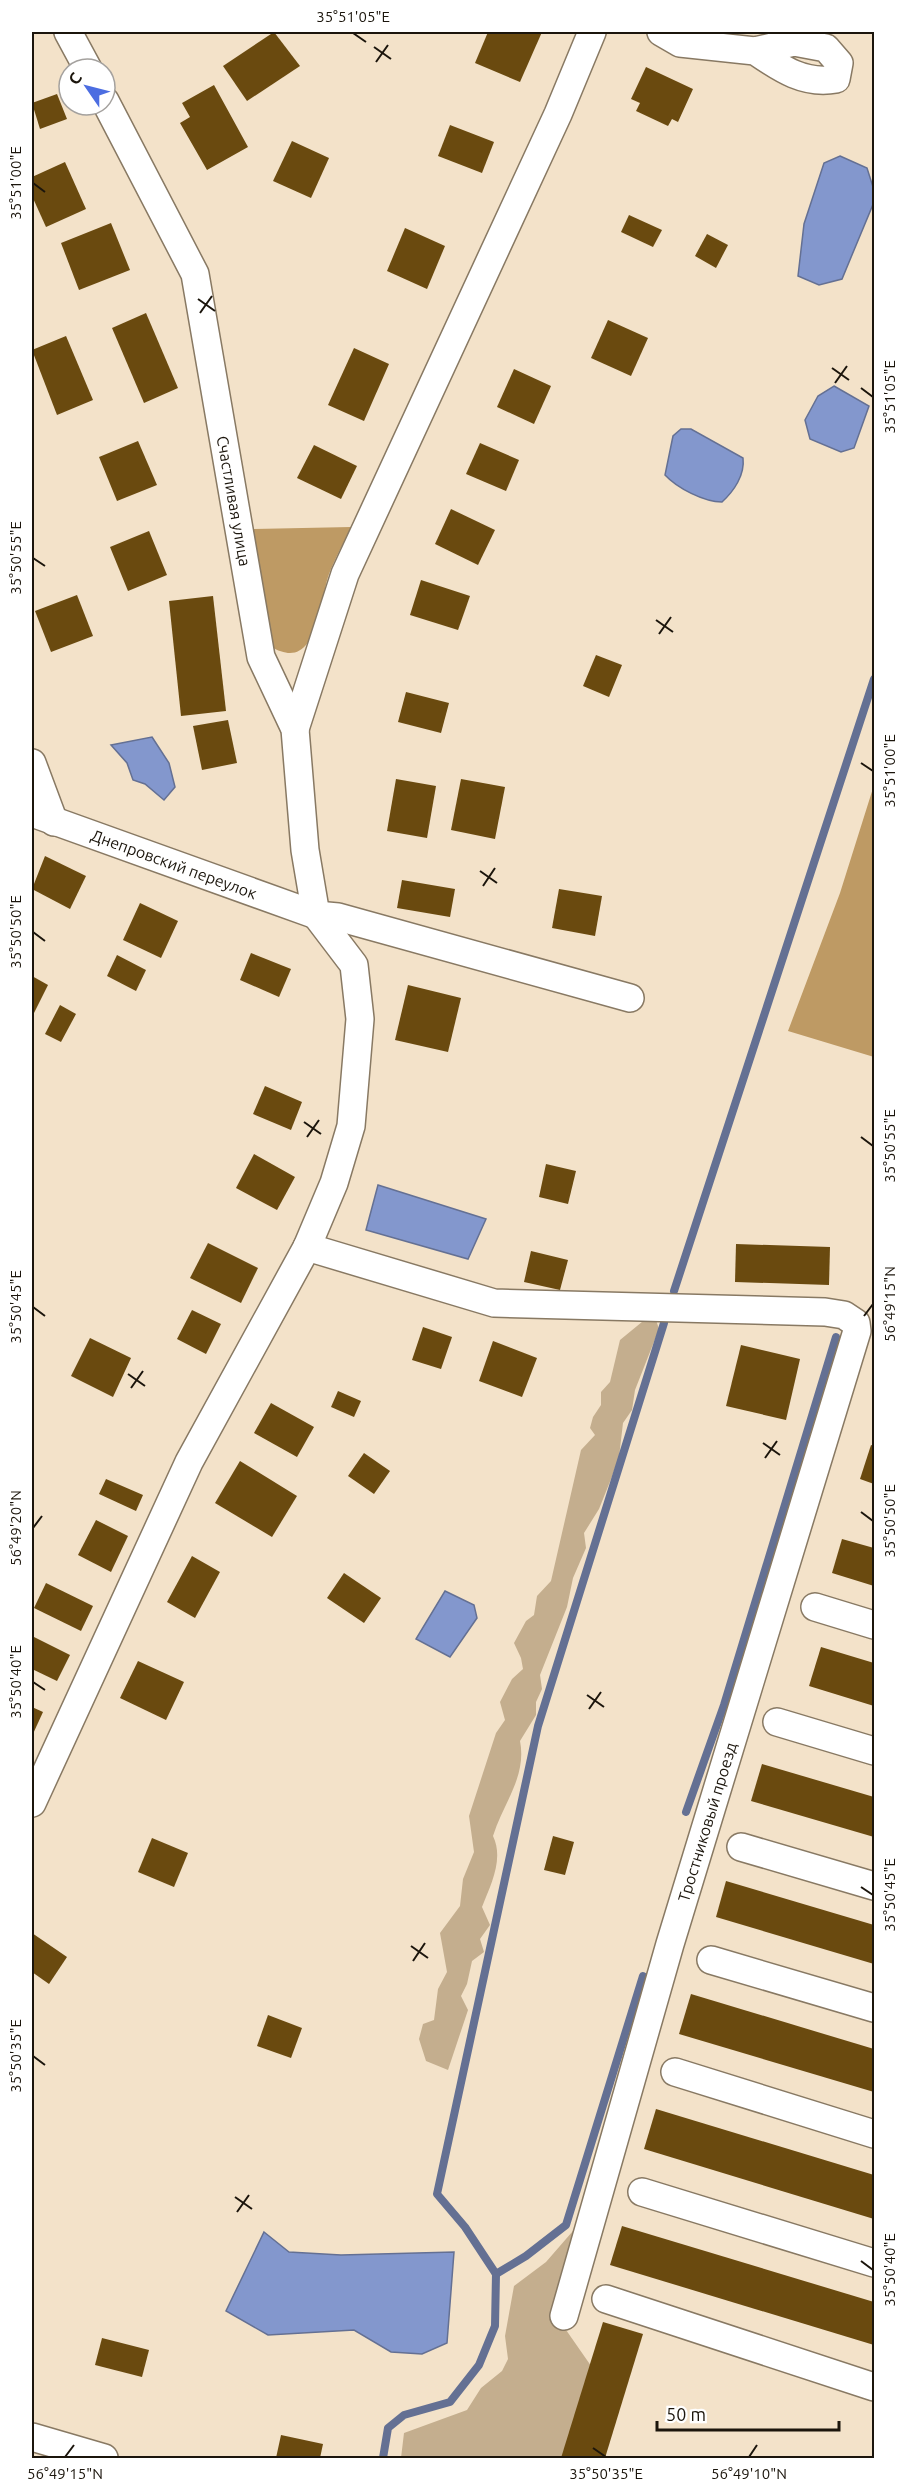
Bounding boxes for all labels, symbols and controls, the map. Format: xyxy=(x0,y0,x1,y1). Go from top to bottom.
text: 35°51'05"E xyxy=(316,8,390,25)
north arrow xyxy=(57,57,117,117)
text: С xyxy=(64,69,85,88)
text: 35°51'00"E xyxy=(7,146,24,220)
text: 35°51'05"E xyxy=(881,360,898,434)
street label: Счастливая улица xyxy=(214,434,254,568)
text: 35°50'55"E xyxy=(7,521,24,595)
text: 35°51'00"E xyxy=(881,734,898,808)
street label: Днепровский переулок xyxy=(89,826,259,902)
text: 35°50'50"E xyxy=(7,895,24,969)
text: 35°50'55"E xyxy=(881,1109,898,1183)
text: 56°49'15"N xyxy=(881,1266,898,1342)
text: 35°50'45"E xyxy=(7,1270,24,1344)
text: 35°50'50"E xyxy=(881,1484,898,1558)
text: 56°49'20"N xyxy=(7,1490,24,1566)
text: 35°50'40"E xyxy=(7,1645,24,1719)
street label: Тростниковый проезд xyxy=(674,1740,740,1904)
text: 35°50'45"E xyxy=(881,1858,898,1932)
text: 35°50'35"E xyxy=(7,2019,24,2093)
text: 35°50'40"E xyxy=(881,2233,898,2307)
scale bar xyxy=(657,2394,838,2432)
text: 50 m xyxy=(666,2404,706,2424)
text: 56°49'15"N xyxy=(27,2465,103,2482)
text: 35°50'35"E xyxy=(569,2465,643,2482)
text: 56°49'10"N xyxy=(711,2465,787,2482)

